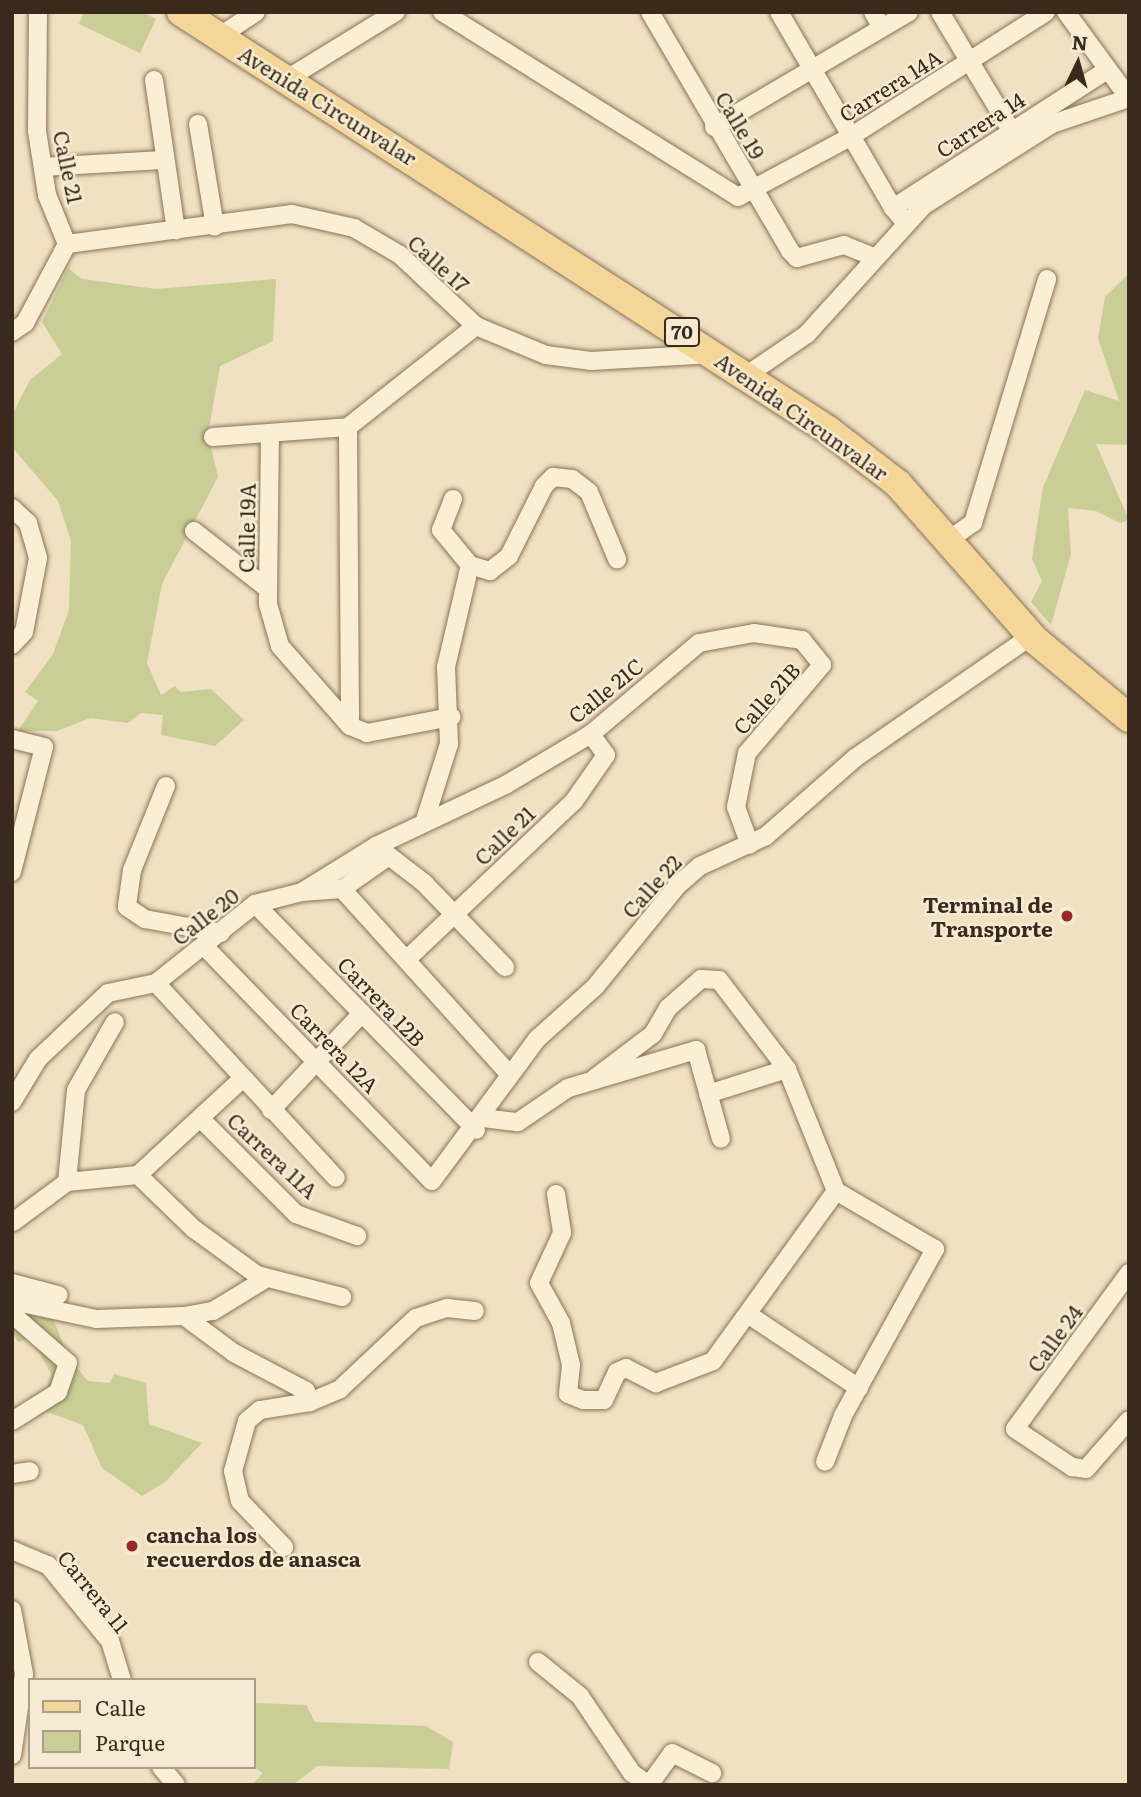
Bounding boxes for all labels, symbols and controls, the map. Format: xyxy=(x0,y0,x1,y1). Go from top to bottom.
text: N xyxy=(1071,27,1089,57)
north arrow xyxy=(1043,28,1113,98)
street label: Avenida Circunvalar xyxy=(234,40,422,170)
street label: Carrera 14A xyxy=(834,44,946,126)
street label: Carrera 14 xyxy=(931,86,1029,162)
street label: Calle 19 xyxy=(711,87,771,163)
street label: Calle 21 xyxy=(49,128,89,206)
street label: Calle 17 xyxy=(403,229,475,297)
road number: 70 xyxy=(663,316,701,348)
street label: Avenida Circunvalar xyxy=(711,347,893,485)
street label: Calle 19A xyxy=(233,483,259,573)
street label: Calle 21C xyxy=(563,652,647,728)
street label: Calle 21B xyxy=(727,657,805,739)
street label: Calle 21 xyxy=(469,800,539,870)
street label: Calle 22 xyxy=(616,849,686,923)
street label: Calle 20 xyxy=(167,882,243,950)
place label: Terminal de Transporte xyxy=(923,891,1053,941)
marker: Terminal de Transporte xyxy=(1059,908,1075,924)
street label: Carrera 12B xyxy=(333,951,431,1051)
street label: Carrera 12A xyxy=(286,997,384,1097)
street label: Carrera 11A xyxy=(223,1107,323,1203)
street label: Calle 24 xyxy=(1021,1299,1087,1377)
place label: cancha los recuerdos de anasca xyxy=(146,1521,361,1571)
marker: cancha los recuerdos de anasca xyxy=(124,1538,140,1554)
street label: Carrera 11 xyxy=(53,1545,135,1637)
legend xyxy=(28,1678,256,1769)
text: Calle xyxy=(95,1691,146,1722)
text: Parque xyxy=(95,1726,165,1757)

